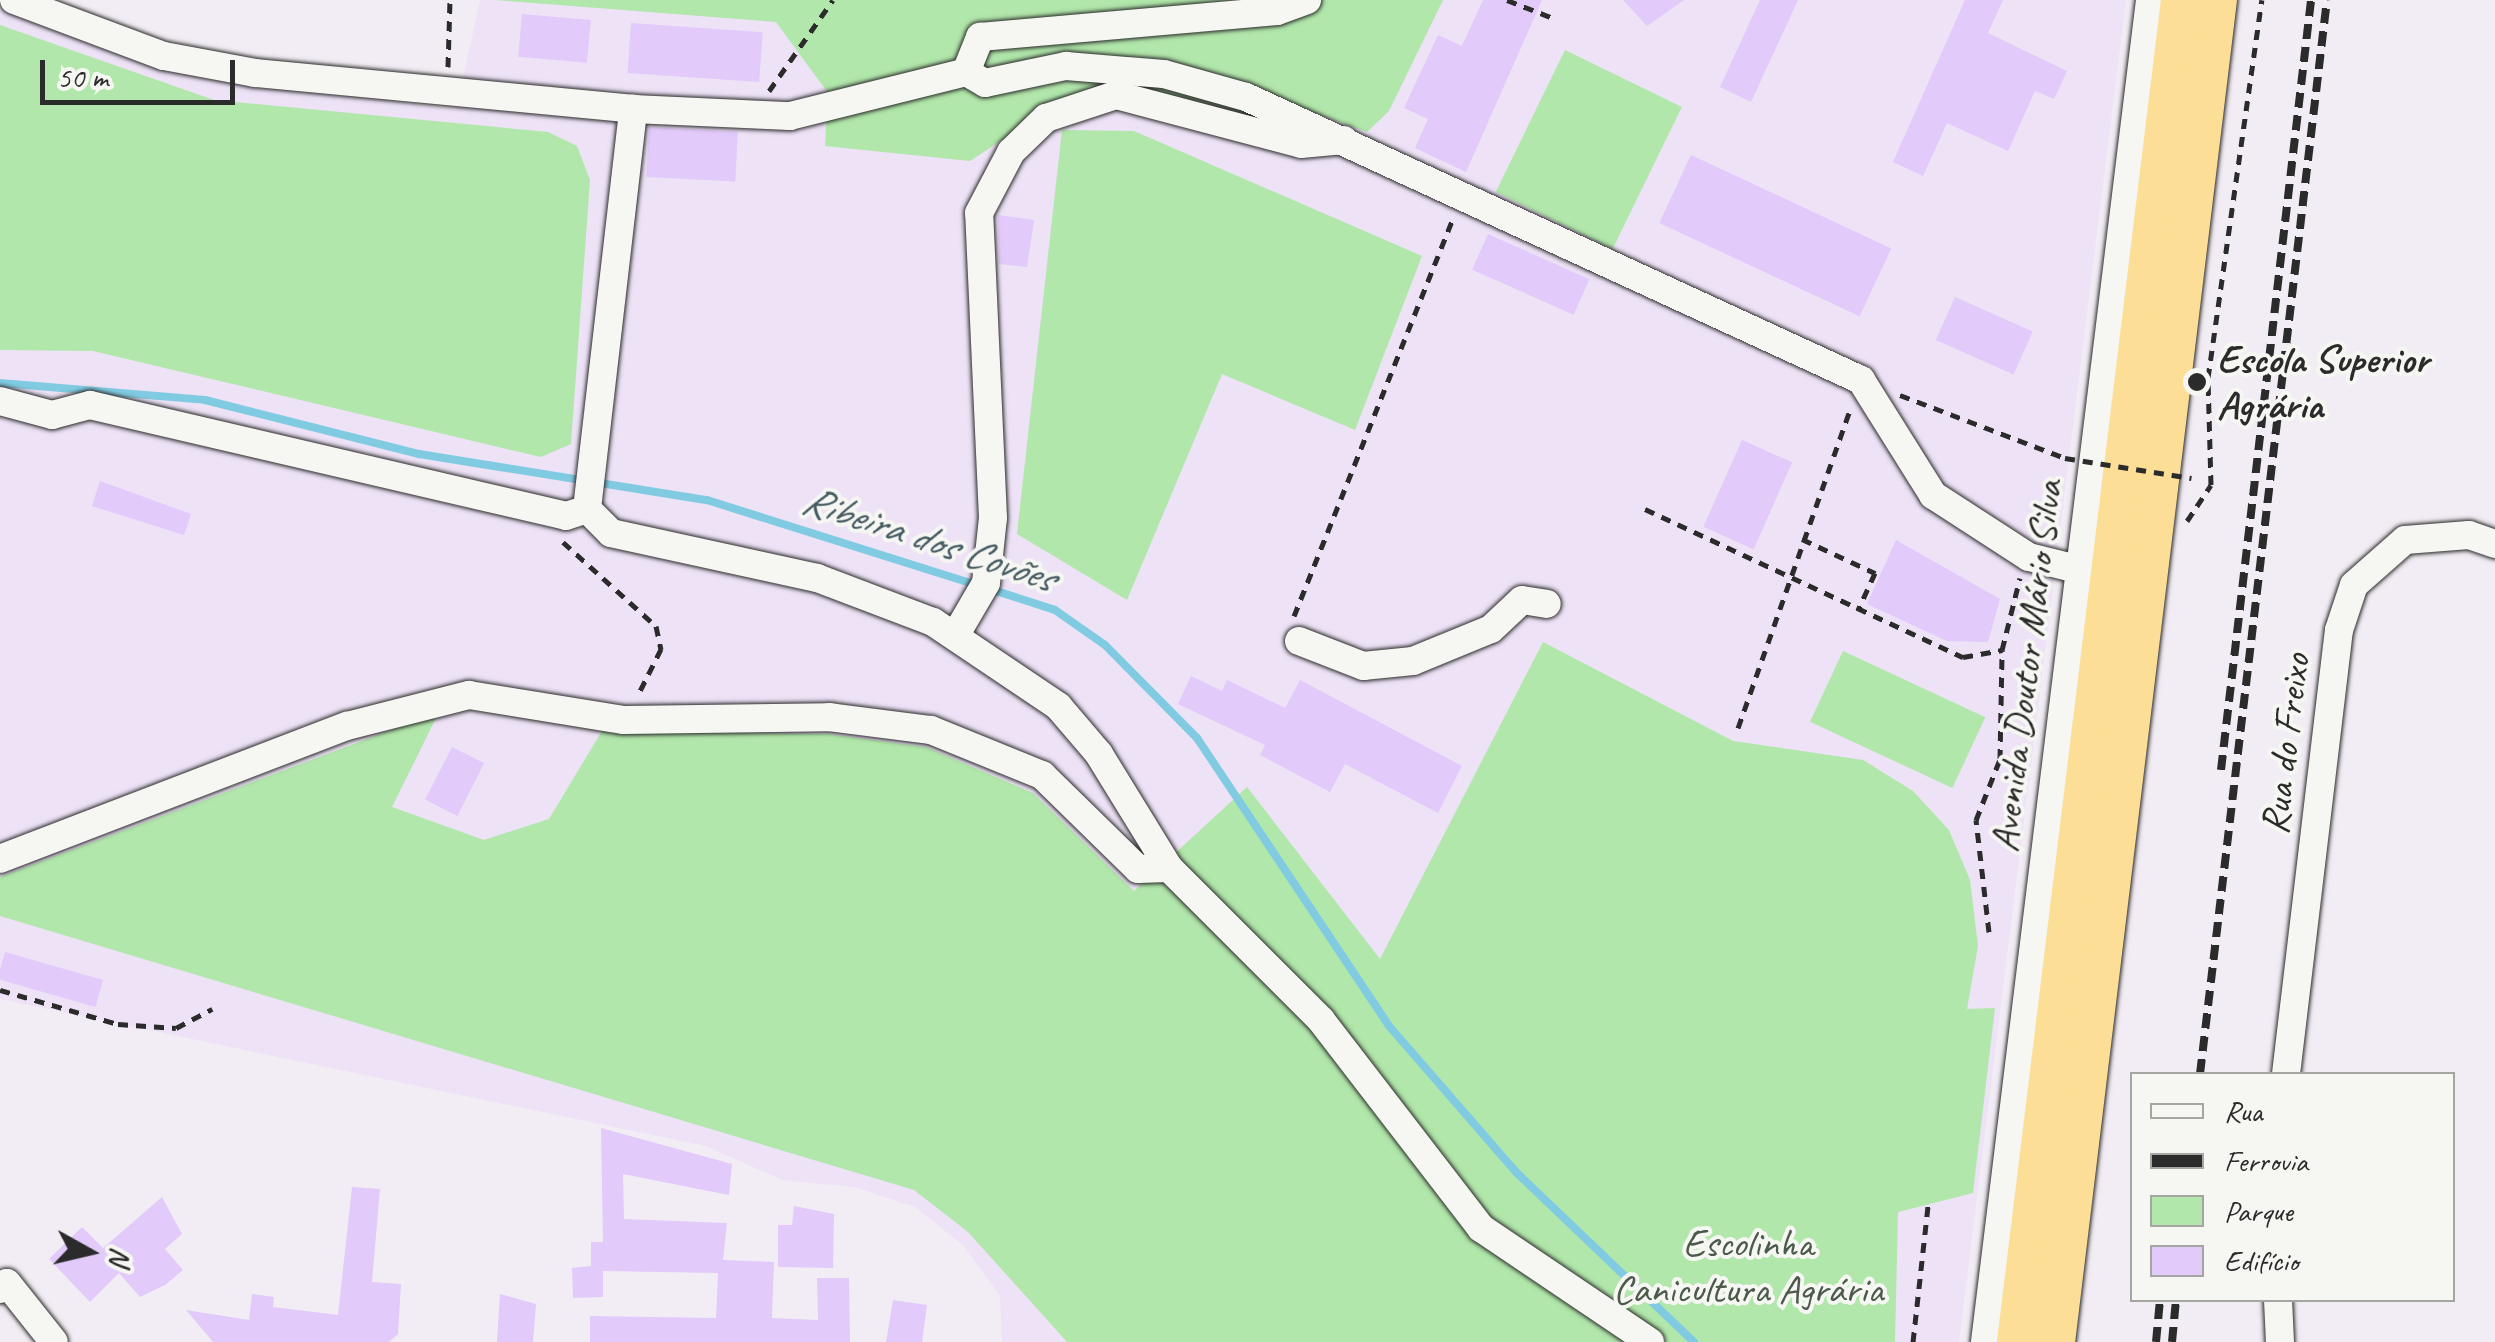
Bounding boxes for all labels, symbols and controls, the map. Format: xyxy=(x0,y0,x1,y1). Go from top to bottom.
scale bar xyxy=(45,40,240,102)
text: 50 m xyxy=(57,58,108,96)
place label: Escola Superior Agrária xyxy=(2217,335,2428,429)
marker: Escola Superior Agrária xyxy=(2186,371,2208,393)
water label: Ribeira dos Covões xyxy=(796,475,1060,603)
street label: Avenida Doutor Mário Silva xyxy=(1979,478,2073,854)
street label: Rua do Freixo xyxy=(2250,651,2320,837)
legend xyxy=(2130,1072,2455,1302)
text: Rua xyxy=(2224,1092,2262,1130)
text: Ferrovia xyxy=(2224,1142,2308,1180)
text: Parque xyxy=(2224,1192,2293,1230)
north arrow xyxy=(40,1202,140,1302)
park label: Escolinha Canicultura Agrária xyxy=(1613,1219,1883,1313)
text: Edifício xyxy=(2224,1242,2298,1280)
text: N xyxy=(102,1245,139,1267)

